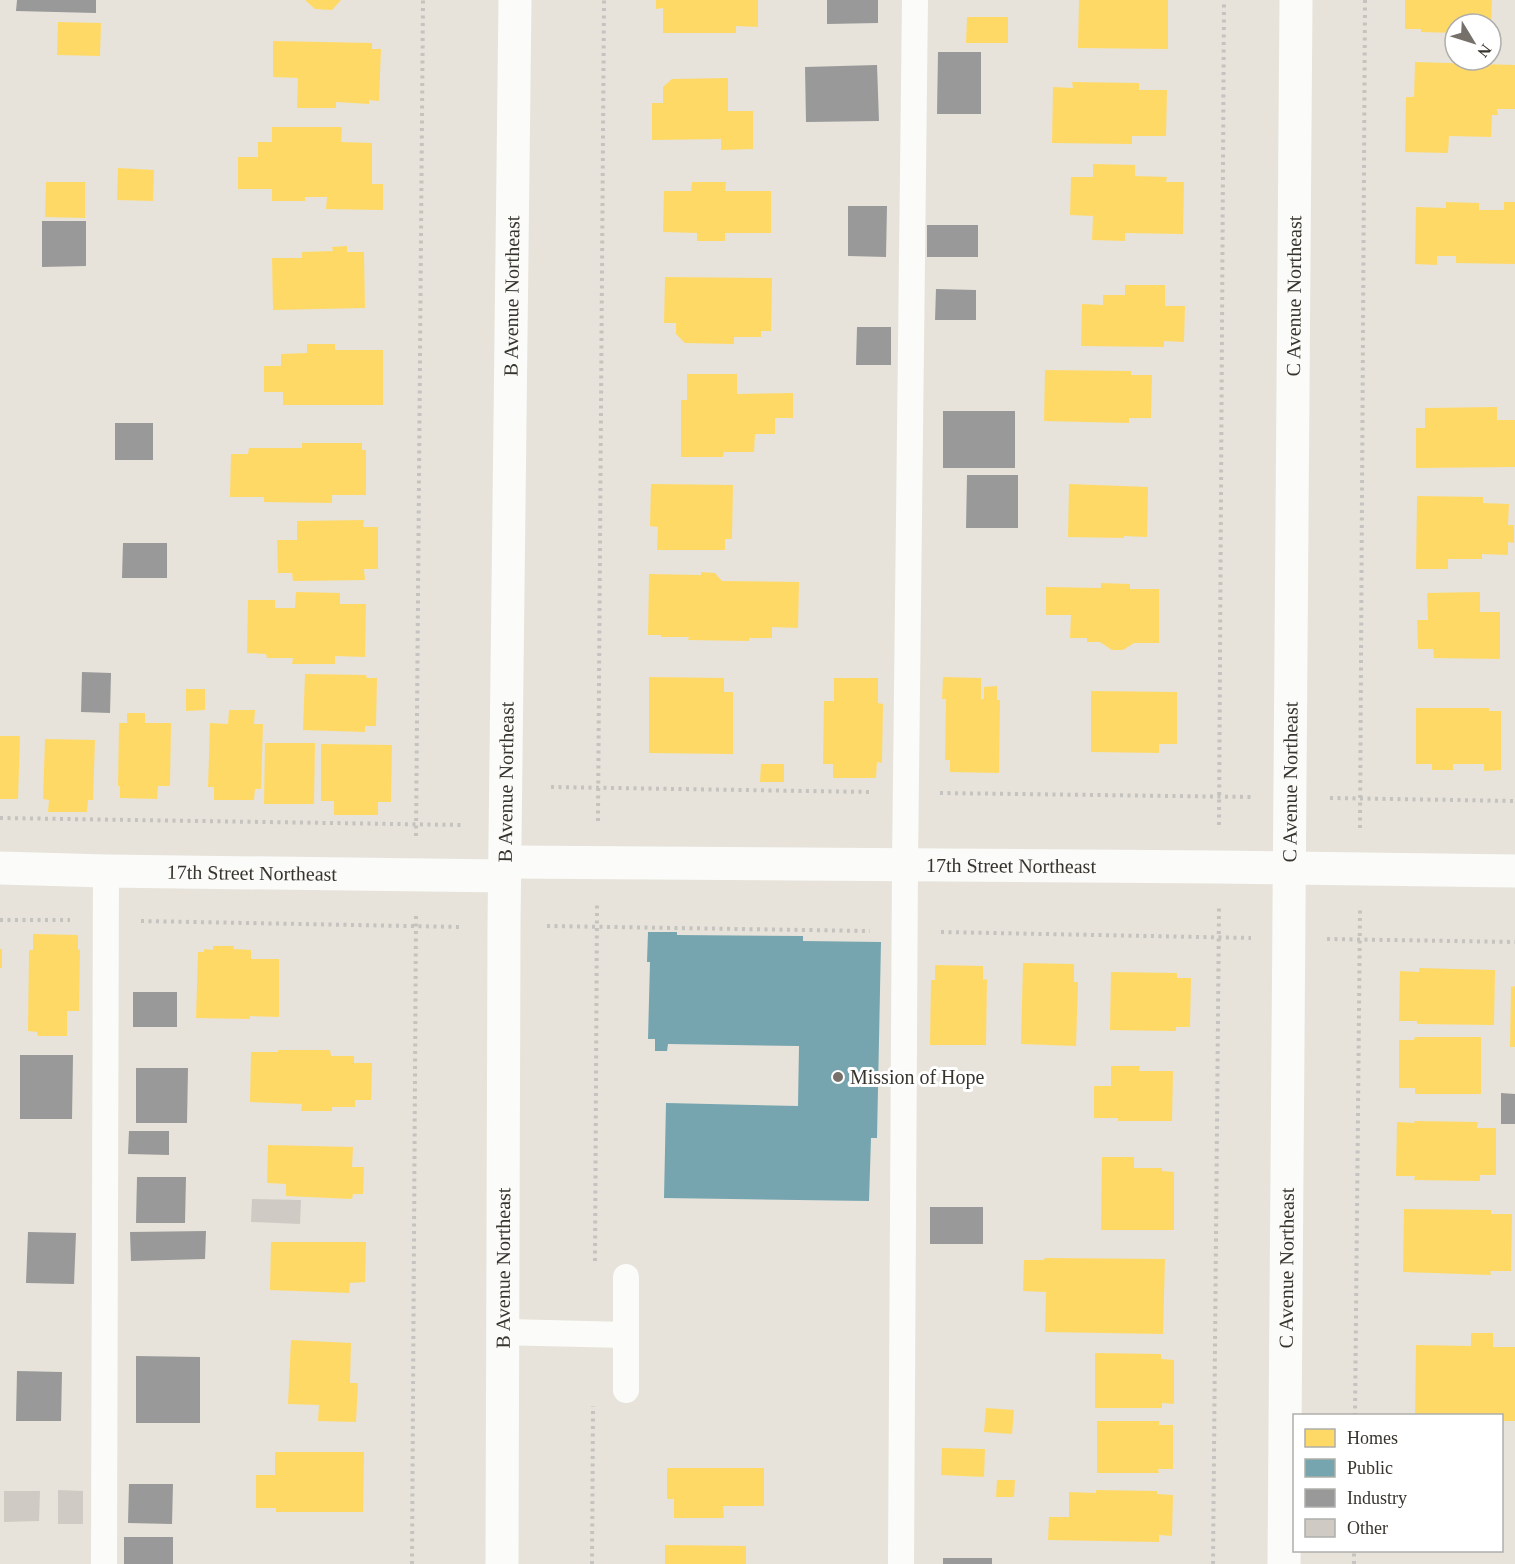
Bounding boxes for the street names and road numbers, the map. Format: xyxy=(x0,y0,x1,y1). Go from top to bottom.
street label: B Avenue Northeast xyxy=(500,215,523,377)
street label: C Avenue Northeast xyxy=(1282,215,1305,377)
street label: B Avenue Northeast xyxy=(494,701,518,863)
street label: C Avenue Northeast xyxy=(1278,701,1302,863)
street label: 17th Street Northeast xyxy=(926,854,1097,877)
street label: 17th Street Northeast xyxy=(167,861,338,885)
street label: B Avenue Northeast xyxy=(492,1187,514,1348)
street label: C Avenue Northeast xyxy=(1275,1187,1298,1349)

